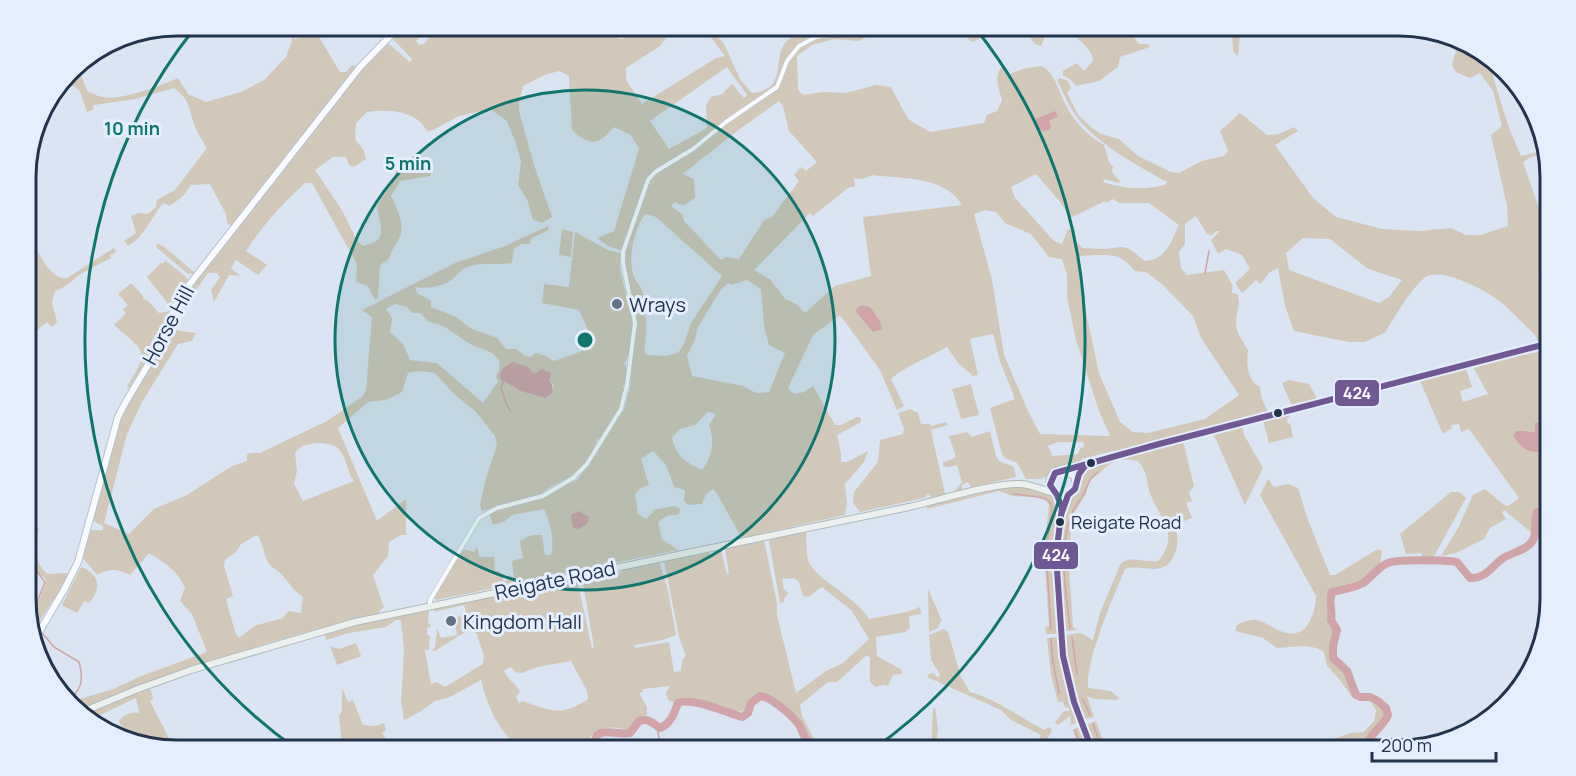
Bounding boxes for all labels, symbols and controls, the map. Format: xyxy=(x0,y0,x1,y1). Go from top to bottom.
text: 10 min xyxy=(104,116,160,140)
text: 5 min xyxy=(385,151,431,175)
street label: Horse Hill xyxy=(136,281,200,369)
place label: Wrays xyxy=(629,291,686,318)
marker: Wrays xyxy=(610,297,624,311)
centre of rings xyxy=(575,330,595,350)
line badge: 424 xyxy=(1334,379,1380,407)
text: 424 xyxy=(1343,382,1371,404)
unlabelled marker xyxy=(1272,407,1284,419)
unlabelled marker xyxy=(1085,457,1097,469)
place label: Reigate Road xyxy=(1071,510,1181,534)
marker: Reigate Road xyxy=(1054,516,1066,528)
line badge: 424 xyxy=(1033,541,1079,570)
text: 424 xyxy=(1042,544,1070,566)
street label: Reigate Road xyxy=(492,554,618,606)
place label: Kingdom Hall xyxy=(463,608,582,635)
marker: Kingdom Hall xyxy=(444,614,458,628)
scale bar xyxy=(1372,725,1496,763)
text: 200 m xyxy=(1381,733,1432,757)

